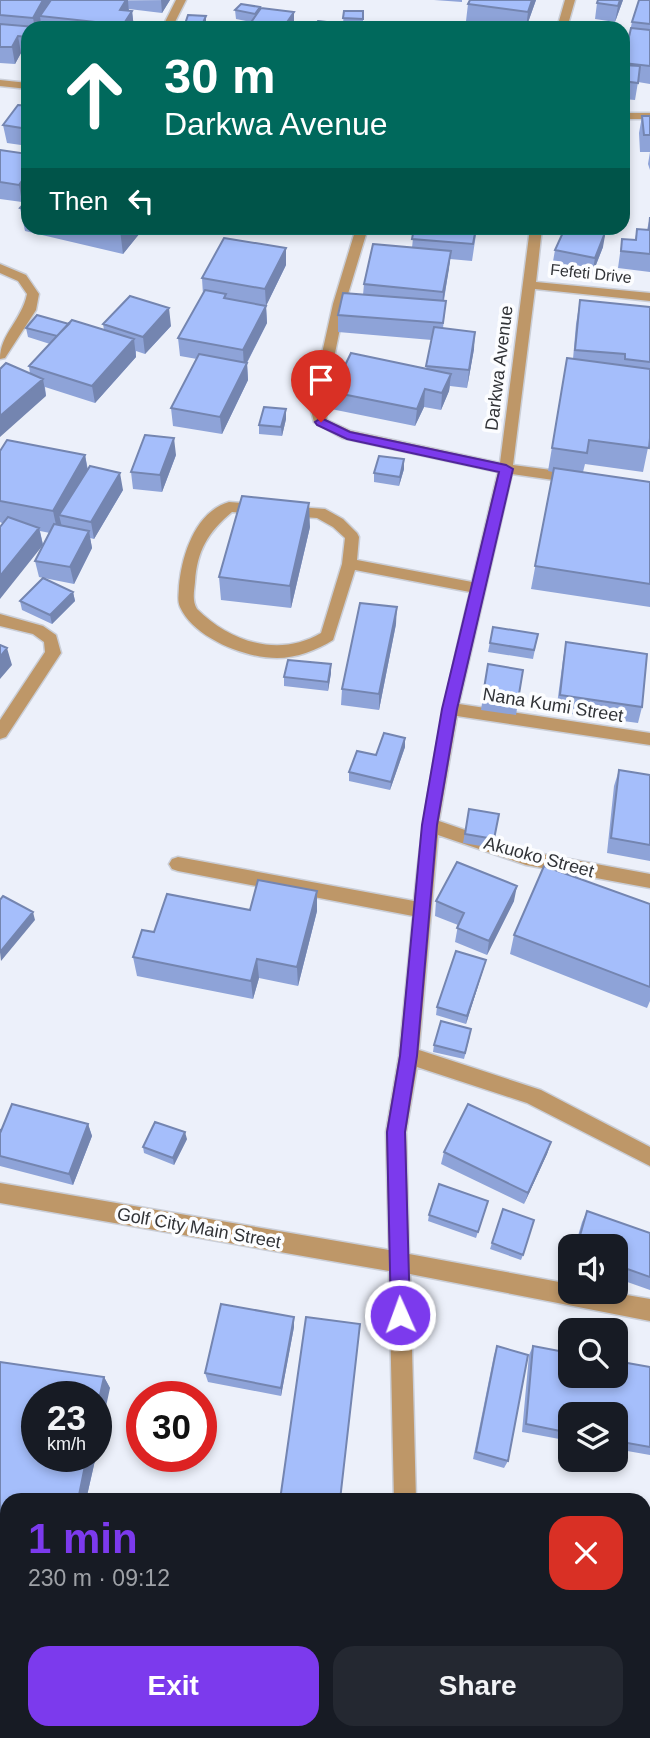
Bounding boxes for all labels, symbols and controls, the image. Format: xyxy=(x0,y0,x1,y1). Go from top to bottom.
icon: ahead xyxy=(49,49,140,140)
text: 30 m xyxy=(164,49,276,103)
text: Darkwa Avenue xyxy=(164,106,388,142)
icon: left xyxy=(122,182,160,220)
text: Then xyxy=(49,186,108,216)
street label: Fefeti Drive xyxy=(549,261,633,286)
street label: Darkwa Avenue xyxy=(481,304,517,432)
pin xyxy=(291,350,351,422)
icon: arrive xyxy=(302,361,340,399)
street label: Nana Kumi Street xyxy=(481,684,625,726)
street label: Akuoko Street xyxy=(482,833,596,881)
street label: Golf City Main Street xyxy=(115,1204,283,1252)
map controls xyxy=(558,1234,628,1472)
button: sound xyxy=(558,1234,628,1304)
position arrow xyxy=(363,1278,437,1352)
button: search xyxy=(558,1318,628,1388)
speed limit sign: 30 xyxy=(126,1381,217,1472)
text: 23 xyxy=(47,1398,86,1437)
button: layers xyxy=(558,1402,628,1472)
text: km/h xyxy=(47,1434,86,1454)
text: 1 min xyxy=(28,1515,138,1562)
button: close xyxy=(549,1516,623,1590)
text: 230 m · 09:12 xyxy=(28,1565,170,1591)
button: Exit xyxy=(28,1646,319,1726)
button: Share xyxy=(333,1646,623,1726)

